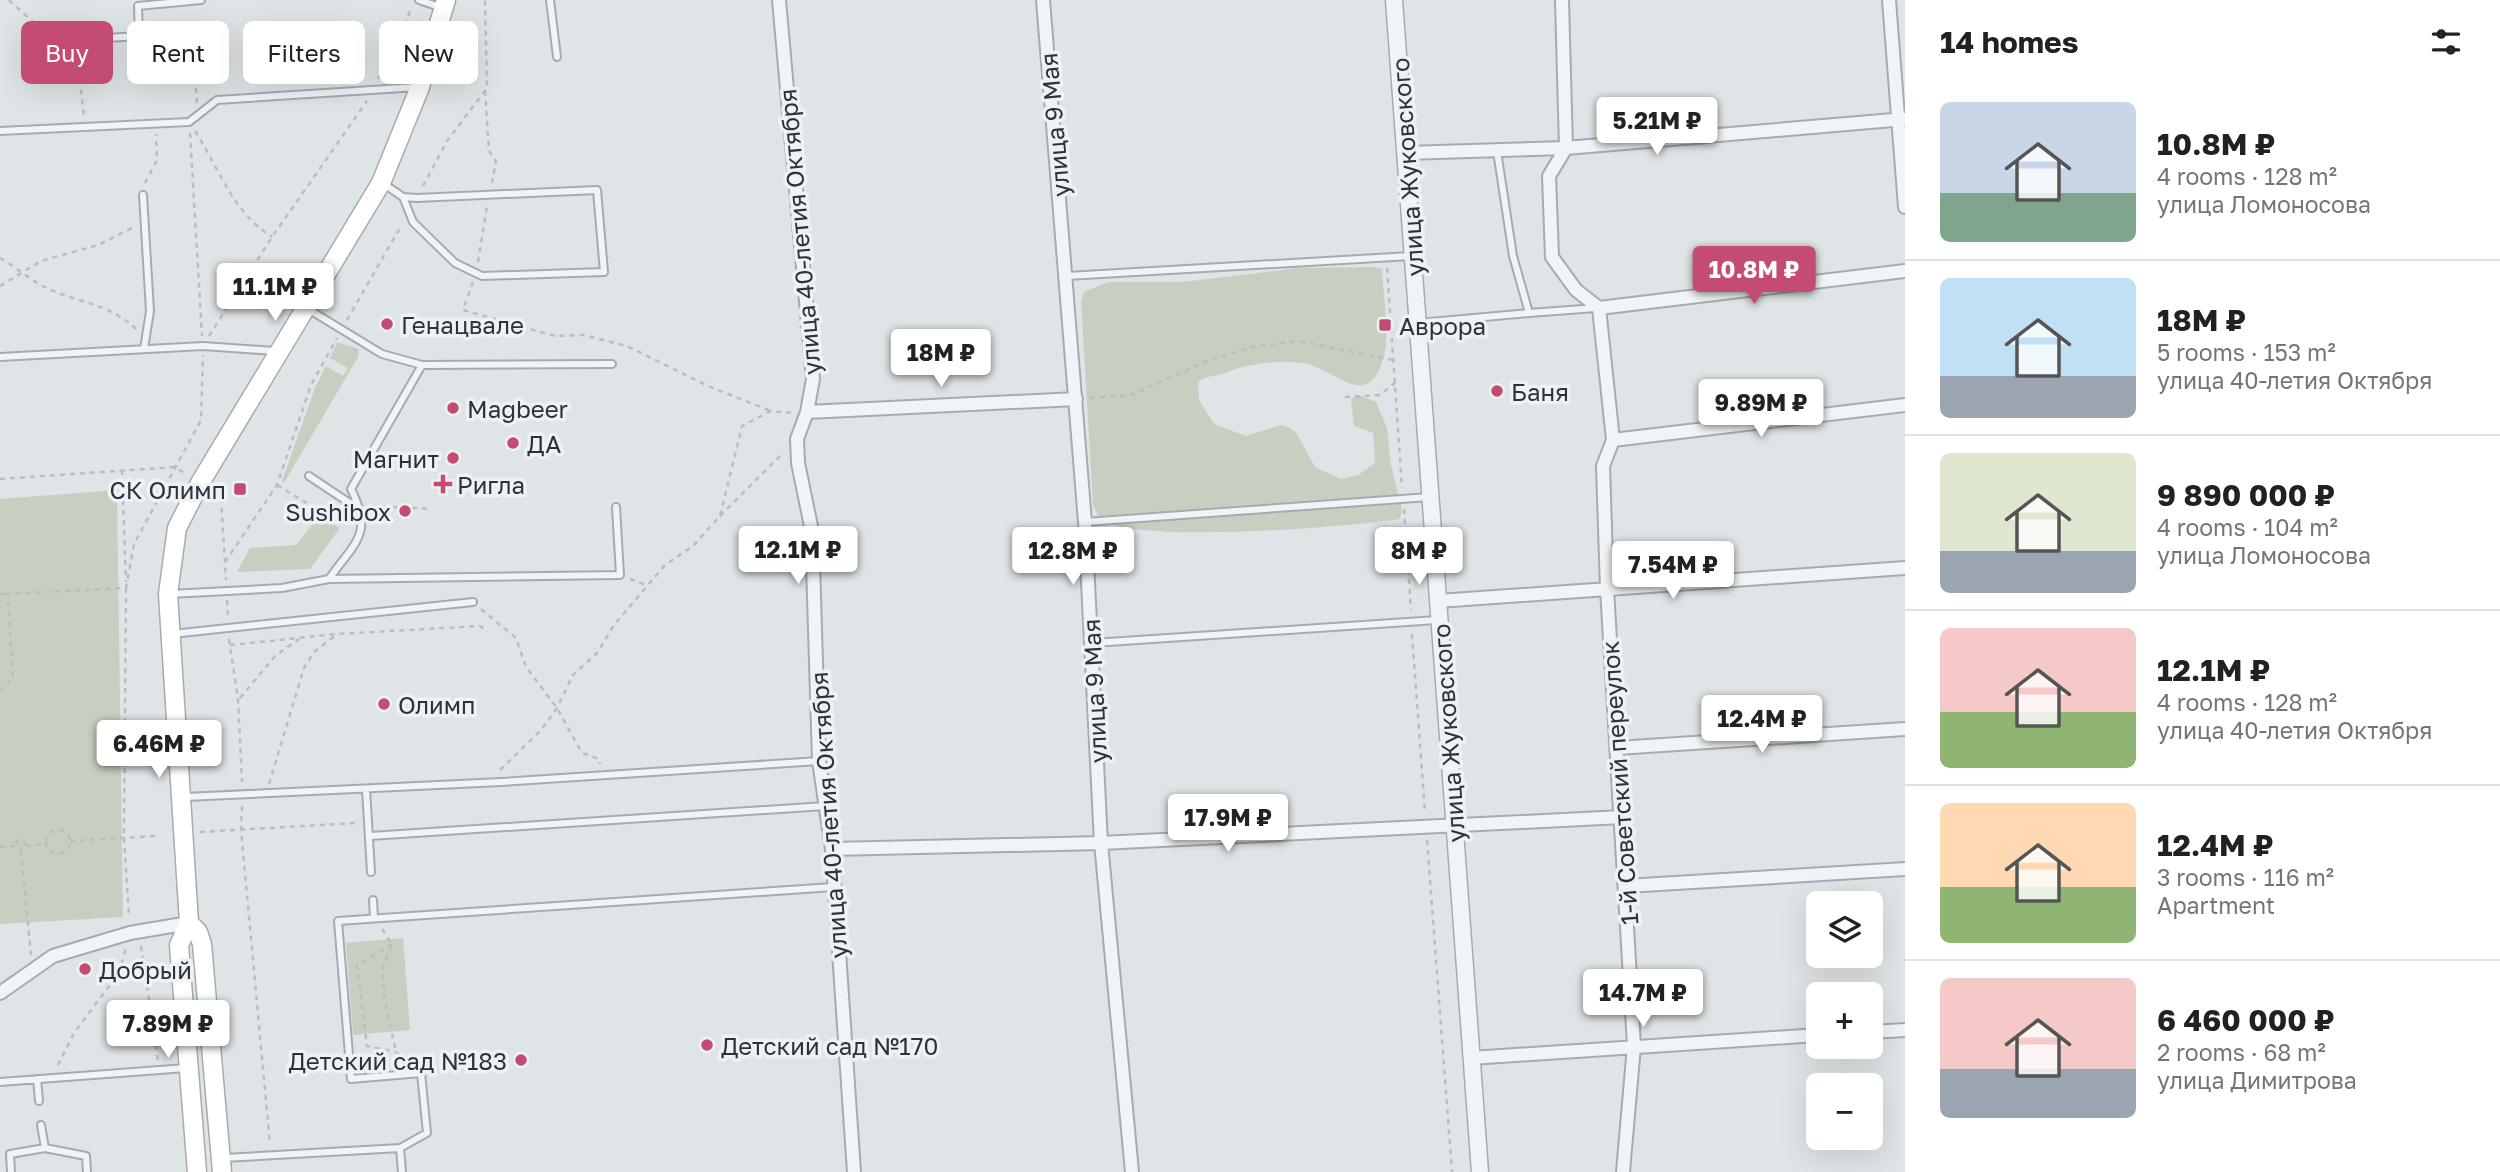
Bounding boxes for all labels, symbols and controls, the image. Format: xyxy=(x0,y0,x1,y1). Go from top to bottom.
chip: Buy xyxy=(21,21,113,84)
chip: Rent xyxy=(127,21,229,84)
chip: Filters xyxy=(243,21,365,84)
chip: New xyxy=(379,21,478,84)
icon: filters xyxy=(2427,23,2465,61)
text: 14 homes xyxy=(1940,24,2079,60)
street label: улица 9 Мая xyxy=(1033,52,1075,198)
street label: улица Жуковского xyxy=(1385,57,1429,277)
street label: улица 40-летия Октября xyxy=(772,88,826,376)
pin: 5.21M ₽ xyxy=(1592,97,1722,157)
text: 5.21M ₽ xyxy=(1612,106,1702,134)
text: 10.8M ₽ xyxy=(2157,126,2275,162)
icon: home xyxy=(1996,130,2080,214)
text: 4 rooms · 128 m² xyxy=(2157,162,2337,190)
text: улица Ломоносова xyxy=(2157,190,2371,218)
pin: 10.8M ₽ xyxy=(1689,246,1819,306)
text: 10.8M ₽ xyxy=(1709,255,1799,283)
pin: 11.1M ₽ xyxy=(210,264,340,323)
text: 11.1M ₽ xyxy=(233,272,317,300)
text: 18M ₽ xyxy=(2157,302,2246,338)
icon: home xyxy=(1996,306,2080,390)
place label: Генацвале xyxy=(401,310,524,339)
place label: Аврора xyxy=(1399,311,1486,340)
marker: Генацвале xyxy=(379,316,395,332)
marker: Аврора xyxy=(1377,317,1393,333)
pin: 18M ₽ xyxy=(892,330,990,389)
text: 18M ₽ xyxy=(907,338,975,366)
text: 5 rooms · 153 m² xyxy=(2157,338,2336,366)
text: улица 40-летия Октября xyxy=(2157,366,2432,394)
place label: Баня xyxy=(1511,377,1569,406)
pin: 9.89M ₽ xyxy=(1696,380,1826,439)
marker: Баня xyxy=(1489,383,1505,399)
text: 9.89M ₽ xyxy=(1714,388,1808,416)
place label: Magbeer xyxy=(467,394,568,423)
marker: Magbeer xyxy=(445,400,461,416)
place label: ДА xyxy=(527,429,561,458)
marker: ДА xyxy=(505,435,521,451)
place label: Магнит xyxy=(353,444,439,473)
marker: Магнит xyxy=(445,450,461,466)
place label: Ригла xyxy=(457,470,525,499)
place label: СК Олимп xyxy=(109,475,226,504)
marker: Ригла xyxy=(435,476,451,492)
text: 9 890 000 ₽ xyxy=(2157,477,2335,513)
marker: СК Олимп xyxy=(232,481,248,497)
icon: home xyxy=(1996,481,2080,565)
place label: Sushibox xyxy=(285,497,391,526)
marker: Sushibox xyxy=(397,503,413,519)
text: 4 rooms · 104 m² xyxy=(2157,513,2338,541)
pin: 12.1M ₽ xyxy=(733,526,863,586)
pin: 12.8M ₽ xyxy=(1008,528,1138,587)
pin: 8M ₽ xyxy=(1378,528,1460,587)
text: 12.1M ₽ xyxy=(755,535,841,563)
text: 12.8M ₽ xyxy=(1028,536,1118,564)
text: 8M ₽ xyxy=(1391,536,1447,564)
text: улица Ломоносова xyxy=(2157,541,2371,569)
pin: 7.54M ₽ xyxy=(1608,542,1738,601)
text: 7.54M ₽ xyxy=(1628,550,1718,578)
street label: улица 9 Мая xyxy=(1076,618,1112,764)
street label: улица Жуковского xyxy=(1426,623,1470,843)
street label: 1-й Советский переулок xyxy=(1595,640,1643,926)
text: 12.1M ₽ xyxy=(2157,652,2270,688)
icon: home xyxy=(1996,656,2080,740)
street label: улица 40-летия Октября xyxy=(804,671,852,959)
text: 4 rooms · 128 m² xyxy=(2157,688,2337,716)
place label: Олимп xyxy=(398,690,475,719)
marker: Олимп xyxy=(376,696,392,712)
pin: 12.4M ₽ xyxy=(1697,696,1827,755)
text: 12.4M ₽ xyxy=(1717,704,1807,732)
text: улица 40-летия Октября xyxy=(2157,716,2432,744)
pin: 6.46M ₽ xyxy=(94,720,224,780)
text: 6.46M ₽ xyxy=(113,729,205,757)
pin: 17.9M ₽ xyxy=(1163,794,1293,854)
text: 17.9M ₽ xyxy=(1184,803,1272,831)
text: 12.4M ₽ xyxy=(2157,827,2274,863)
icon: home xyxy=(1996,831,2080,915)
text: 3 rooms · 116 m² xyxy=(2157,863,2334,891)
map controls xyxy=(1806,891,1883,1150)
button: layers xyxy=(1806,891,1883,968)
text: Apartment xyxy=(2157,891,2275,919)
place label: Добрый xyxy=(99,955,192,984)
marker: Добрый xyxy=(77,961,93,977)
pin: 14.7M ₽ xyxy=(1578,970,1708,1029)
text: 14.7M ₽ xyxy=(1599,978,1687,1006)
button: + xyxy=(1806,982,1883,1059)
pin: 7.89M ₽ xyxy=(103,1000,233,1060)
text: 6 460 000 ₽ xyxy=(2157,1002,2335,1038)
icon: home xyxy=(1996,1006,2080,1090)
text: 7.89M ₽ xyxy=(123,1009,213,1037)
place label: Детский сад №170 xyxy=(721,1031,938,1060)
marker: Детский сад №170 xyxy=(699,1037,715,1053)
text: 2 rooms · 68 m² xyxy=(2157,1038,2326,1066)
place label: Детский сад №183 xyxy=(289,1046,507,1075)
marker: Детский сад №183 xyxy=(513,1052,529,1068)
text: улица Димитрова xyxy=(2157,1066,2357,1094)
button: − xyxy=(1806,1073,1883,1150)

